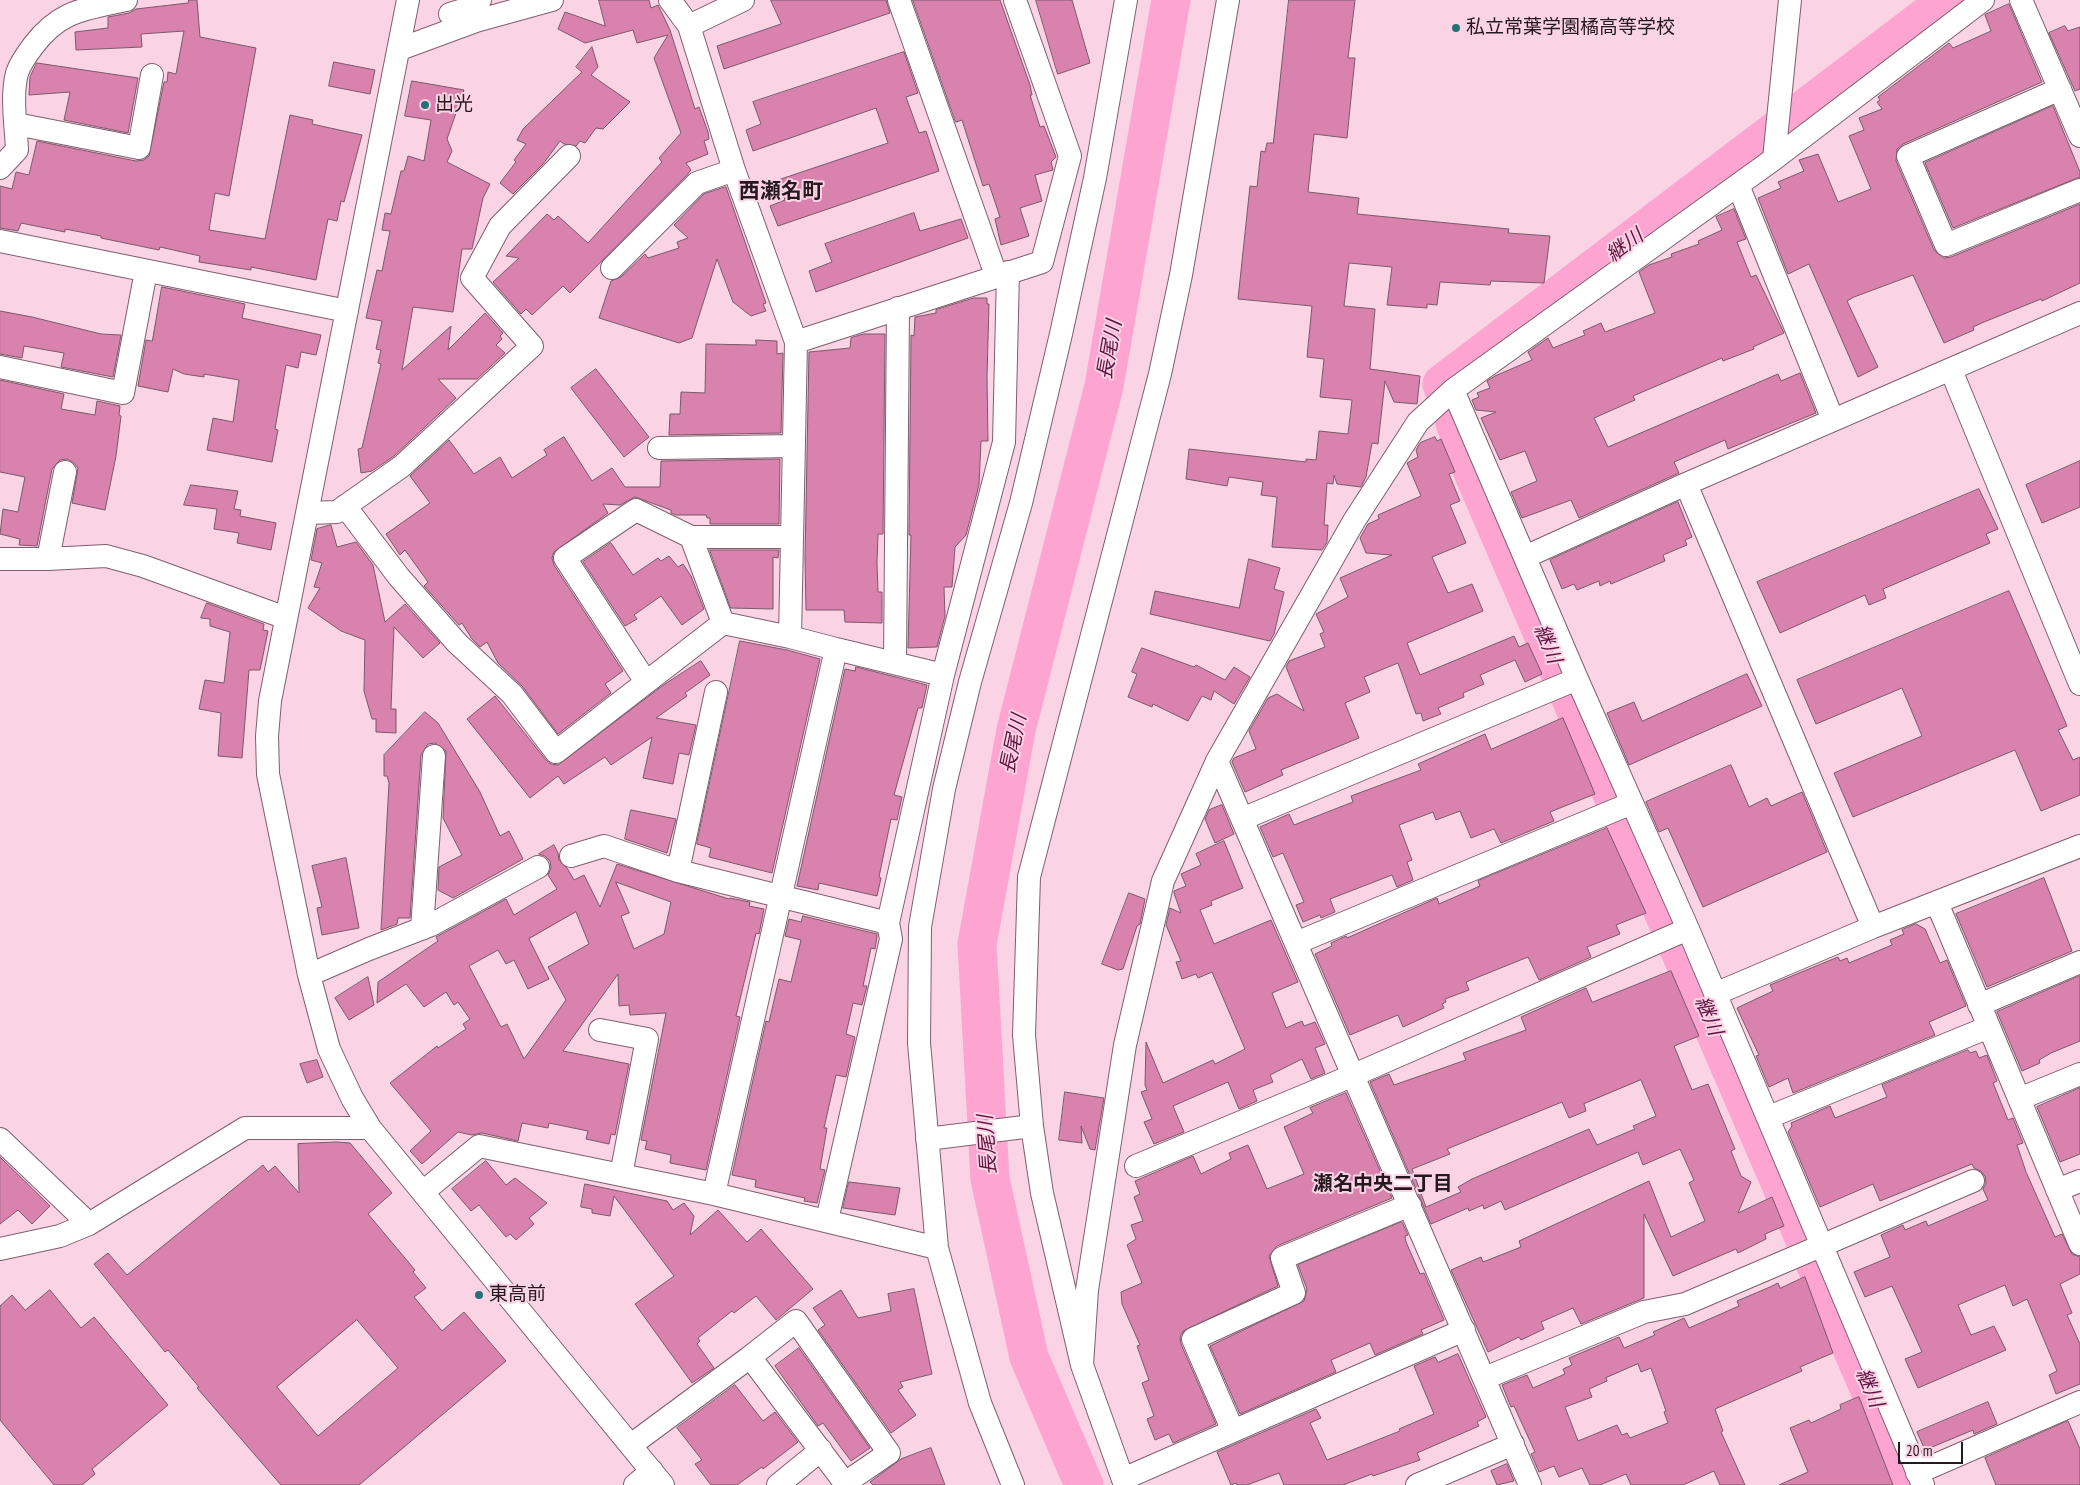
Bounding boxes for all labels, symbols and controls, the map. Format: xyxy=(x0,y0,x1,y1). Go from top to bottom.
place label: 私立常葉学園橘高等学校 xyxy=(1466,17,1675,39)
marker: 私立常葉学園橘高等学校 xyxy=(1450,22,1462,34)
place label: 出光 xyxy=(435,94,473,116)
marker: 出光 xyxy=(419,99,431,111)
district label: 西瀬名町 xyxy=(739,179,823,205)
water label: 継川 xyxy=(1602,224,1648,268)
water label: 長尾川 xyxy=(1093,318,1127,382)
water label: 継川 xyxy=(1528,621,1566,667)
water label: 長尾川 xyxy=(996,712,1032,776)
water label: 継川 xyxy=(1689,993,1727,1039)
water label: 長尾川 xyxy=(974,1114,1002,1176)
district label: 瀬名中央二丁目 xyxy=(1313,1172,1453,1196)
place label: 東高前 xyxy=(489,1284,546,1306)
marker: 東高前 xyxy=(473,1289,485,1301)
water label: 継川 xyxy=(1850,1365,1888,1411)
scale bar xyxy=(1900,1432,1965,1464)
text: 20 m xyxy=(1906,1441,1932,1460)

